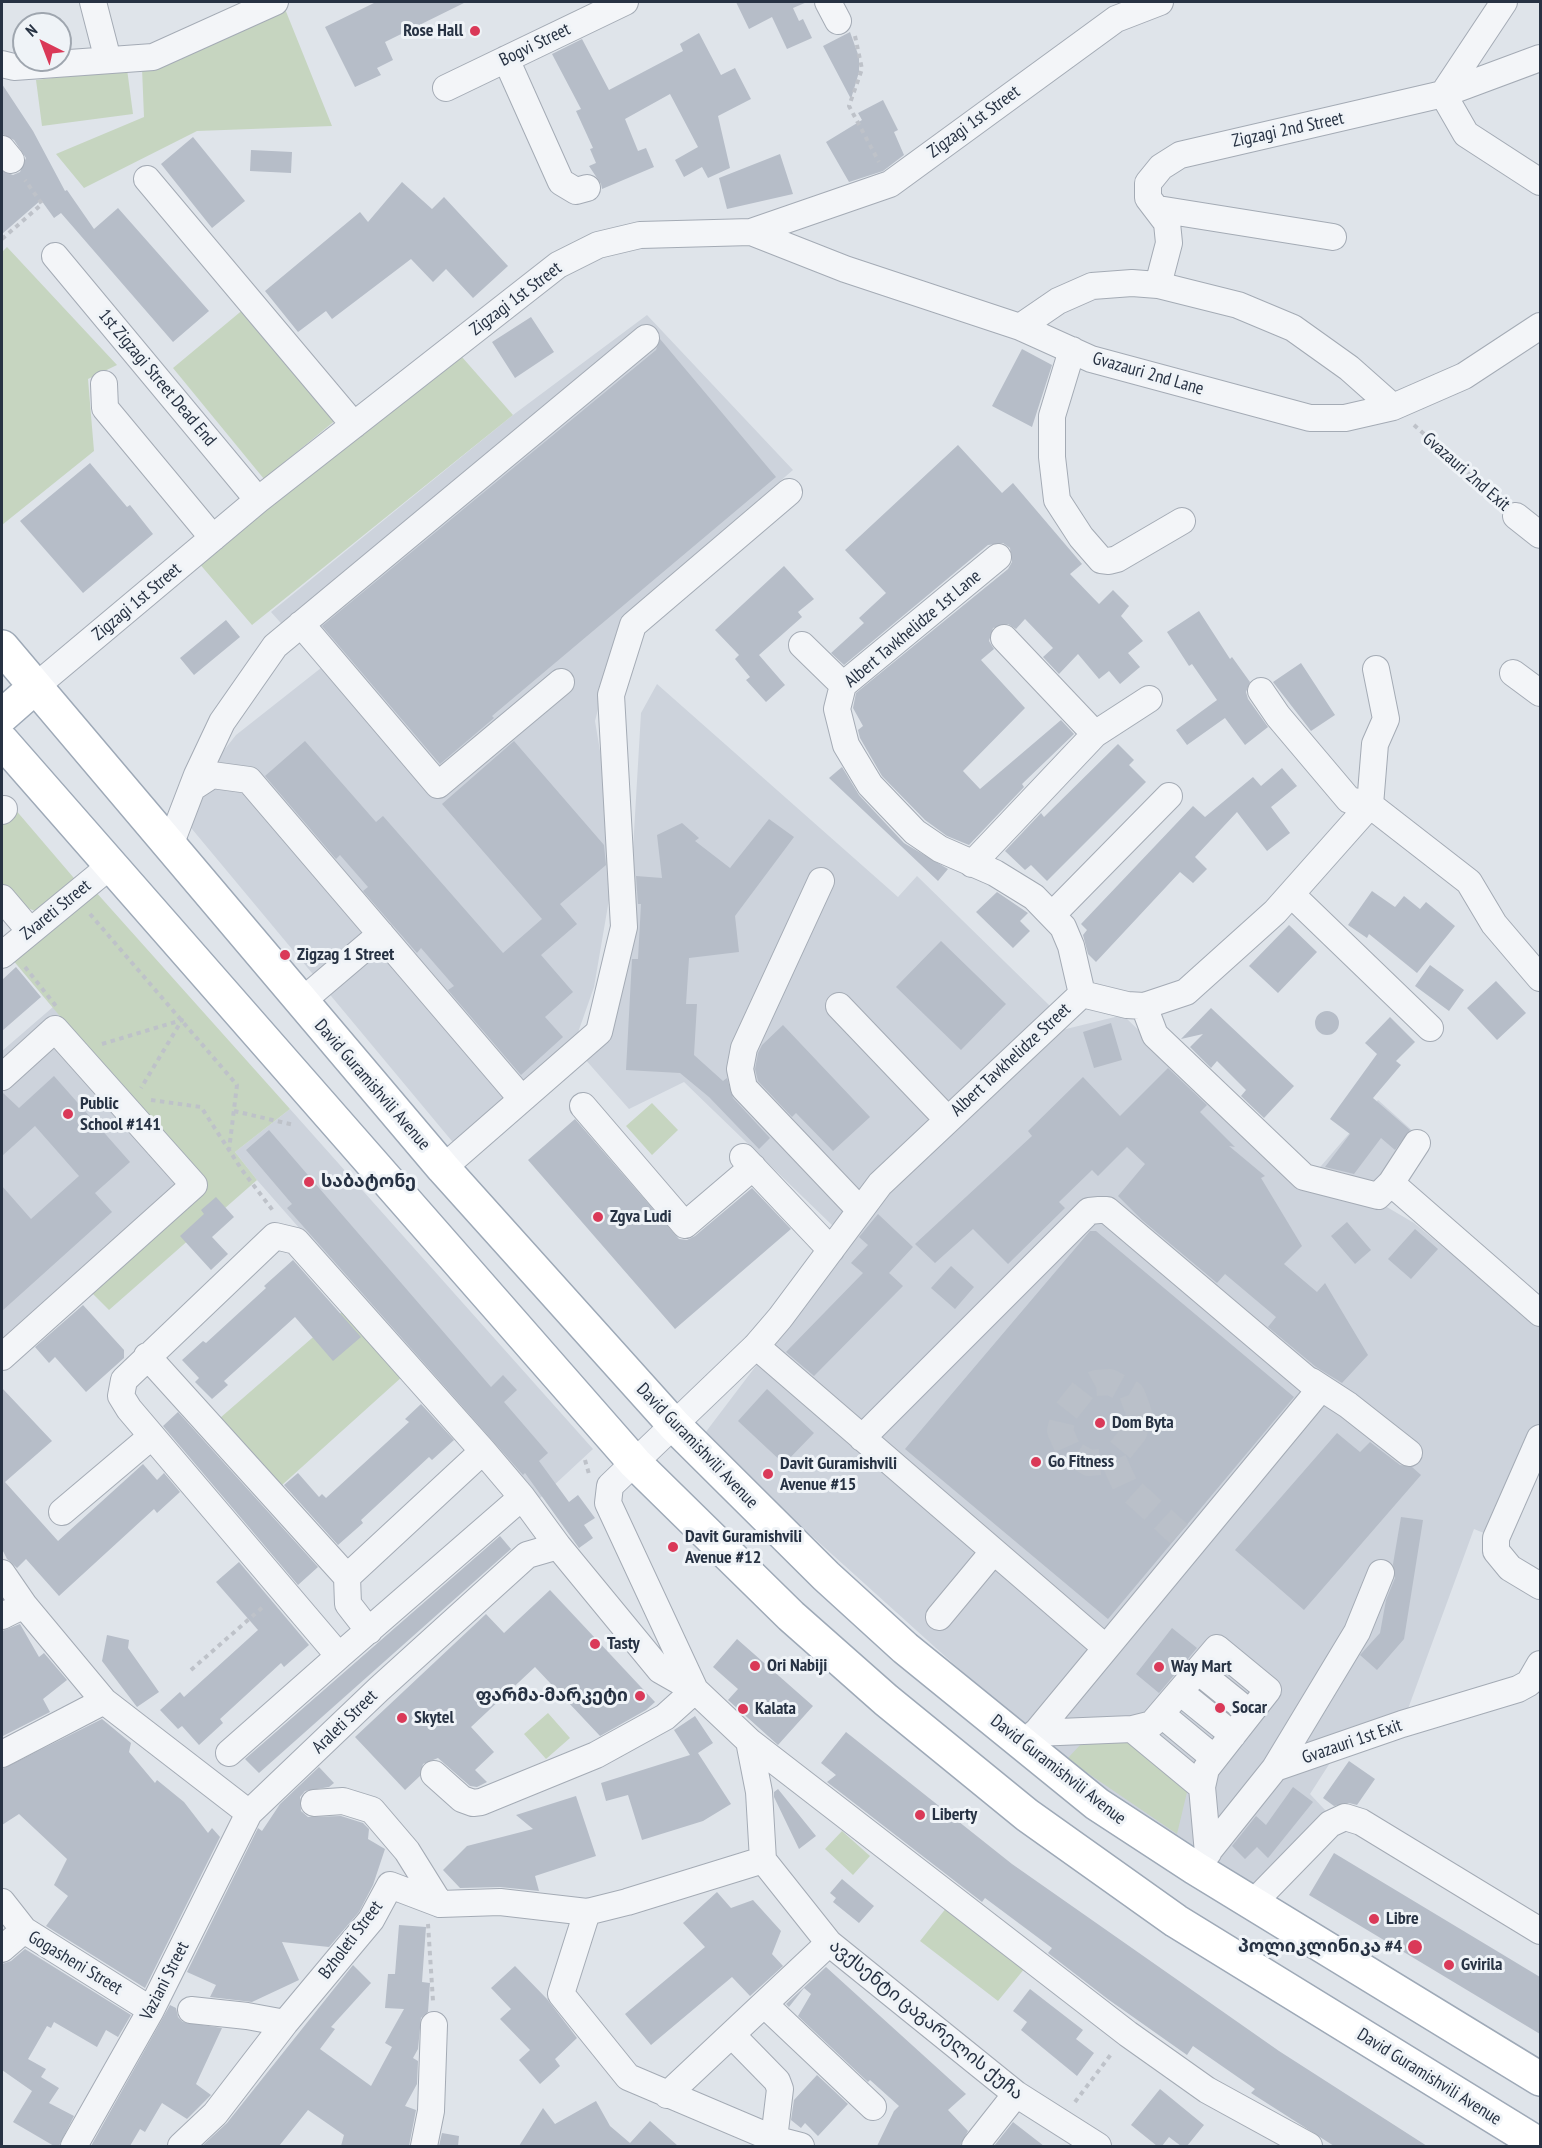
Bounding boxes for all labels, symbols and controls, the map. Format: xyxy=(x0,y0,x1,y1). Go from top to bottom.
north arrow xyxy=(12,12,72,72)
street label: Bogvi Street xyxy=(496,19,574,71)
text: N xyxy=(21,20,41,40)
place label: Rose Hall xyxy=(403,20,463,42)
marker: Rose Hall xyxy=(468,24,482,38)
street label: Zigzagi 1st Street xyxy=(924,81,1024,163)
street label: Zigzagi 2nd Street xyxy=(1230,108,1346,152)
street label: Zigzagi 1st Street xyxy=(466,258,566,340)
street label: 1st Zigzagi Street Dead End xyxy=(93,305,221,451)
street label: Gvazauri 2nd Lane xyxy=(1090,348,1206,400)
street label: Gvazauri 2nd Exit xyxy=(1418,428,1514,516)
street label: Zigzagi 1st Street xyxy=(88,559,186,645)
street label: Albert Tavkhelidze 1st Lane xyxy=(840,566,986,692)
street label: Zvareti Street xyxy=(17,875,95,945)
place label: Zigzag 1 Street xyxy=(297,944,394,966)
marker: Zigzag 1 Street xyxy=(278,948,292,962)
street label: Albert Tavkhelidze Street xyxy=(947,999,1075,1121)
street label: David Guramishvili Avenue xyxy=(309,1015,435,1155)
place label: Public School #141 xyxy=(80,1093,161,1136)
marker: Public School #141 xyxy=(61,1107,75,1121)
place label: საბატონე xyxy=(321,1171,416,1193)
marker: საბატონე xyxy=(302,1175,316,1189)
place label: Zgva Ludi xyxy=(610,1206,672,1228)
marker: Zgva Ludi xyxy=(591,1210,605,1224)
street label: David Guramishvili Avenue xyxy=(632,1379,762,1513)
place label: Dom Byta xyxy=(1112,1412,1174,1434)
marker: Dom Byta xyxy=(1093,1416,1107,1430)
place label: Go Fitness xyxy=(1048,1451,1114,1473)
place label: Davit Guramishvili Avenue #15 xyxy=(780,1453,897,1496)
marker: Go Fitness xyxy=(1029,1455,1043,1469)
marker: Davit Guramishvili Avenue #15 xyxy=(761,1467,775,1481)
place label: Davit Guramishvili Avenue #12 xyxy=(685,1526,802,1568)
marker: Davit Guramishvili Avenue #12 xyxy=(666,1540,680,1554)
place label: Tasty xyxy=(607,1633,640,1655)
marker: Tasty xyxy=(588,1637,602,1651)
place label: Ori Nabiji xyxy=(767,1655,827,1677)
place label: Way Mart xyxy=(1171,1656,1232,1678)
marker: Ori Nabiji xyxy=(748,1659,762,1673)
marker: Way Mart xyxy=(1152,1660,1166,1674)
place label: ფარმა-მარკეტი xyxy=(475,1685,628,1707)
street label: Araleti Street xyxy=(308,1686,382,1758)
marker: ფარმა-მარკეტი xyxy=(633,1689,647,1703)
place label: Socar xyxy=(1232,1697,1267,1719)
place label: Kalata xyxy=(755,1698,796,1720)
marker: Socar xyxy=(1213,1701,1227,1715)
marker: Kalata xyxy=(736,1702,750,1716)
place label: Skytel xyxy=(414,1707,454,1729)
street label: David Guramishvili Avenue xyxy=(986,1710,1130,1830)
marker: Skytel xyxy=(395,1711,409,1725)
street label: Gvazauri 1st Exit xyxy=(1299,1715,1405,1769)
place label: Liberty xyxy=(932,1804,977,1826)
marker: Liberty xyxy=(913,1808,927,1822)
street label: Bzholeti Street xyxy=(315,1897,387,1983)
place label: Libre xyxy=(1386,1908,1419,1930)
marker: Libre xyxy=(1367,1912,1381,1926)
street label: Gogasheni Street xyxy=(24,1926,126,2000)
street label: ავქსენტი ცაგარელის ქუჩა xyxy=(825,1935,1027,2105)
place label: პოლიკლინიკა #4 xyxy=(1238,1936,1402,1958)
street label: Vaziani Street xyxy=(136,1938,194,2024)
marker: პოლიკლინიკა #4 xyxy=(1406,1938,1424,1956)
place label: Gvirila xyxy=(1461,1954,1502,1976)
marker: Gvirila xyxy=(1442,1958,1456,1972)
street label: David Guramishvili Avenue xyxy=(1353,2024,1505,2130)

